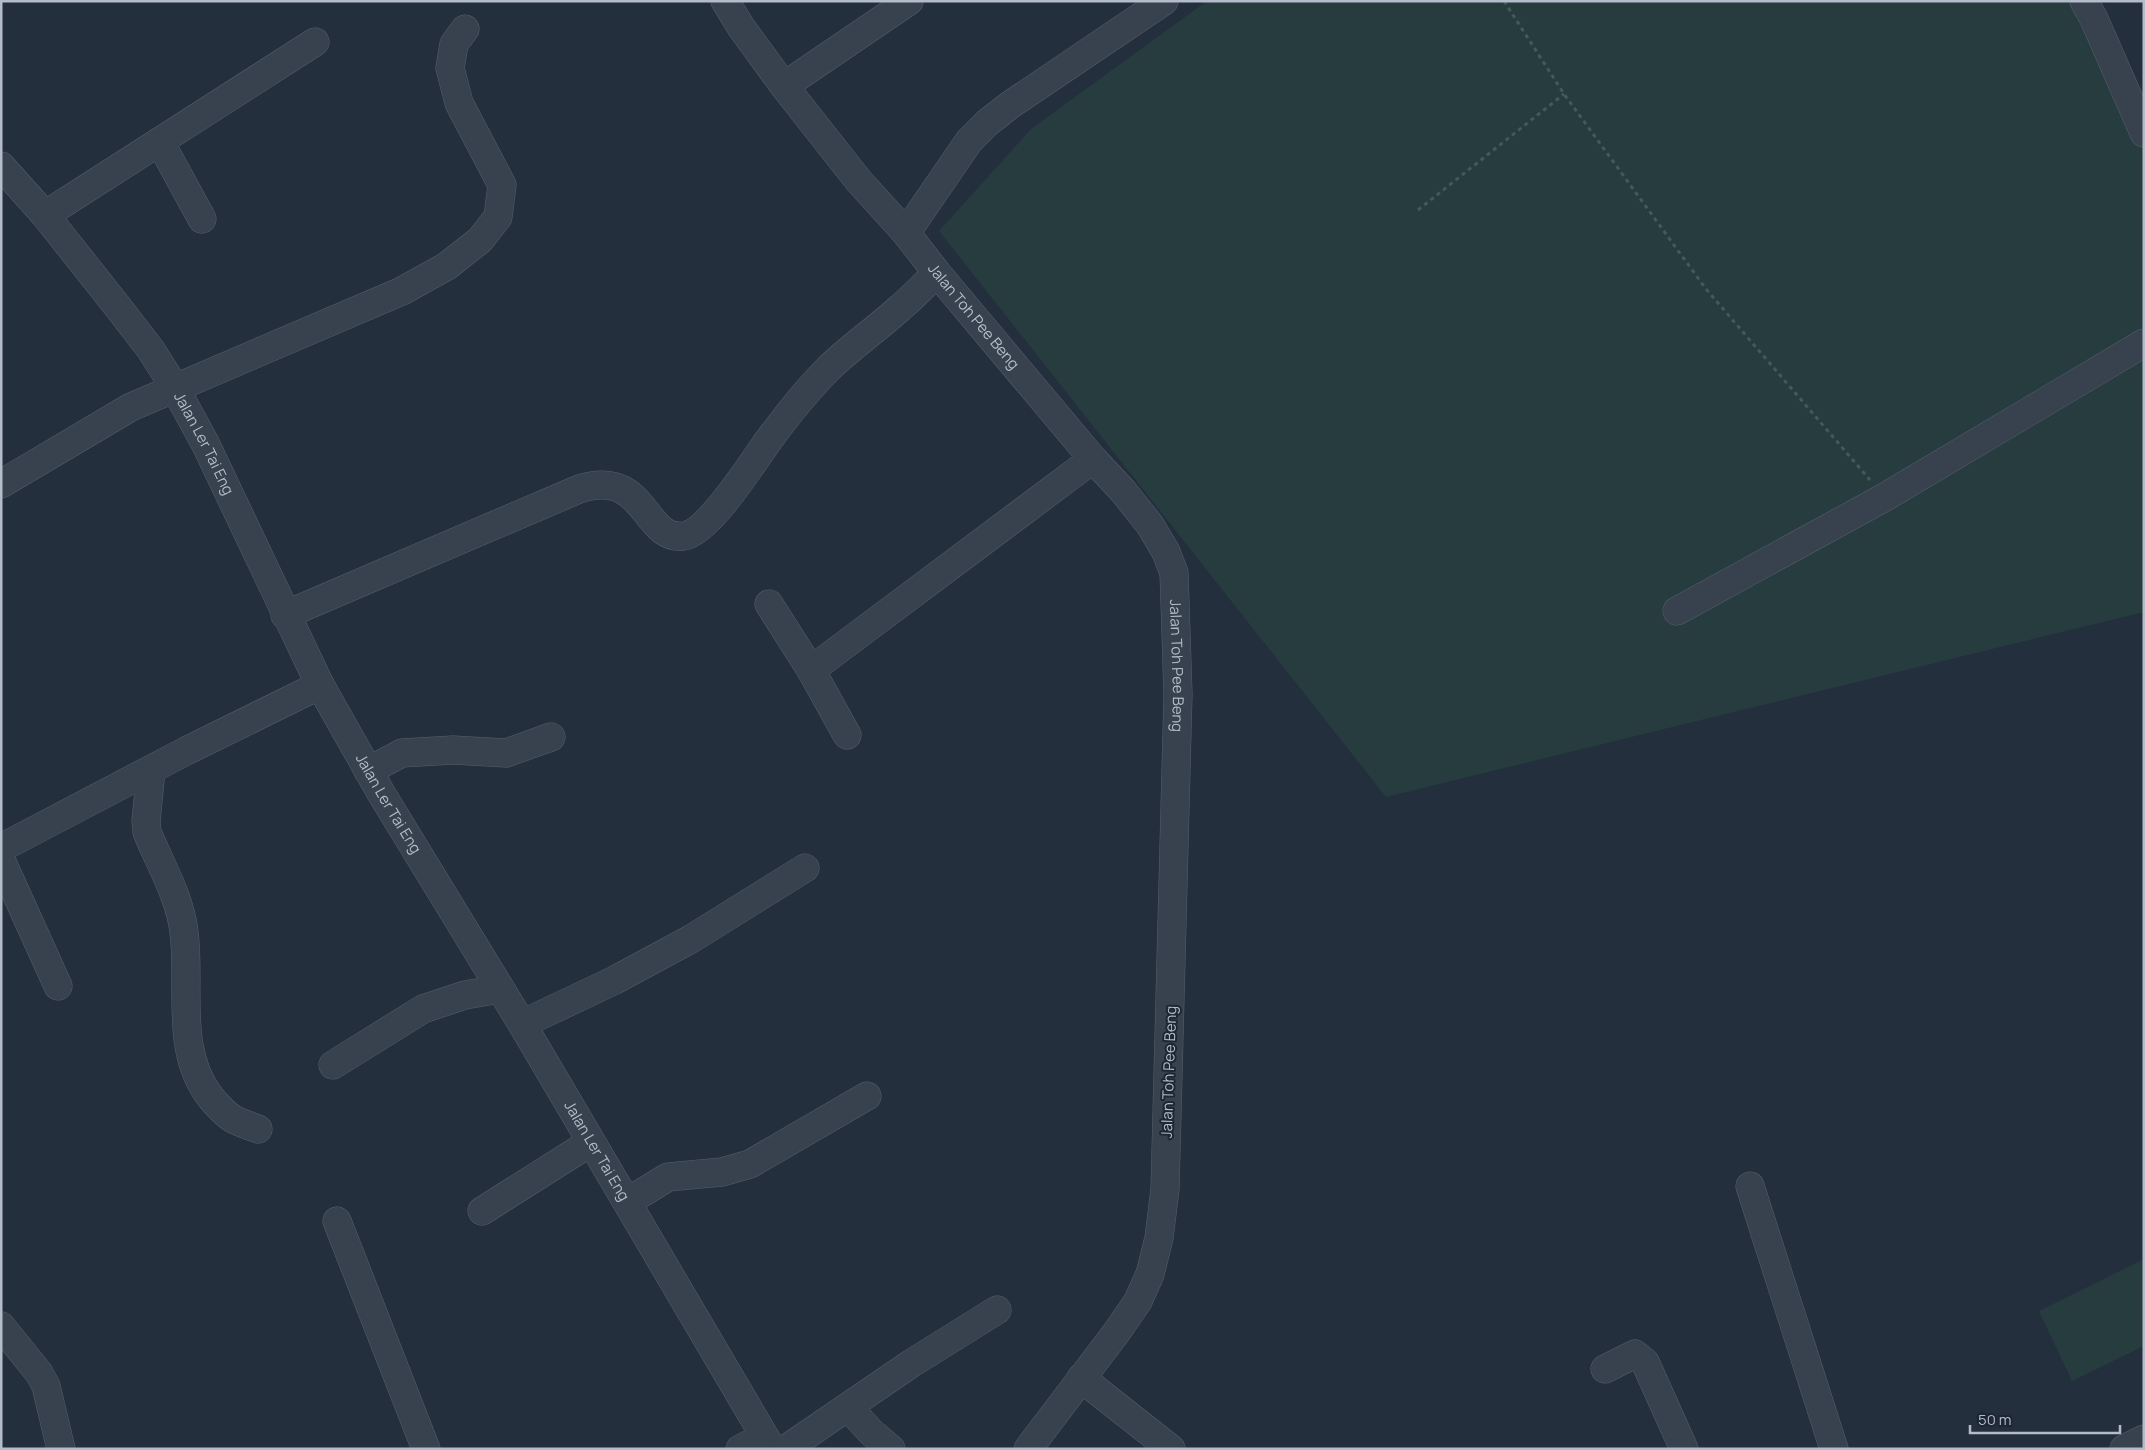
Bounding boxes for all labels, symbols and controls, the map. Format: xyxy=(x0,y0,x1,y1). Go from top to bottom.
street label: Jalan Toh Pee Beng xyxy=(923,259,1025,374)
street label: Jalan Ler Tai Eng xyxy=(169,388,239,498)
street label: Jalan Toh Pee Beng xyxy=(1165,599,1189,732)
street label: Jalan Ler Tai Eng xyxy=(351,750,427,858)
street label: Jalan Toh Pee Beng xyxy=(1156,1005,1181,1139)
street label: Jalan Ler Tai Eng xyxy=(559,1097,635,1205)
scale bar xyxy=(1970,1402,2120,1434)
text: 50 m xyxy=(1978,1409,2012,1430)

